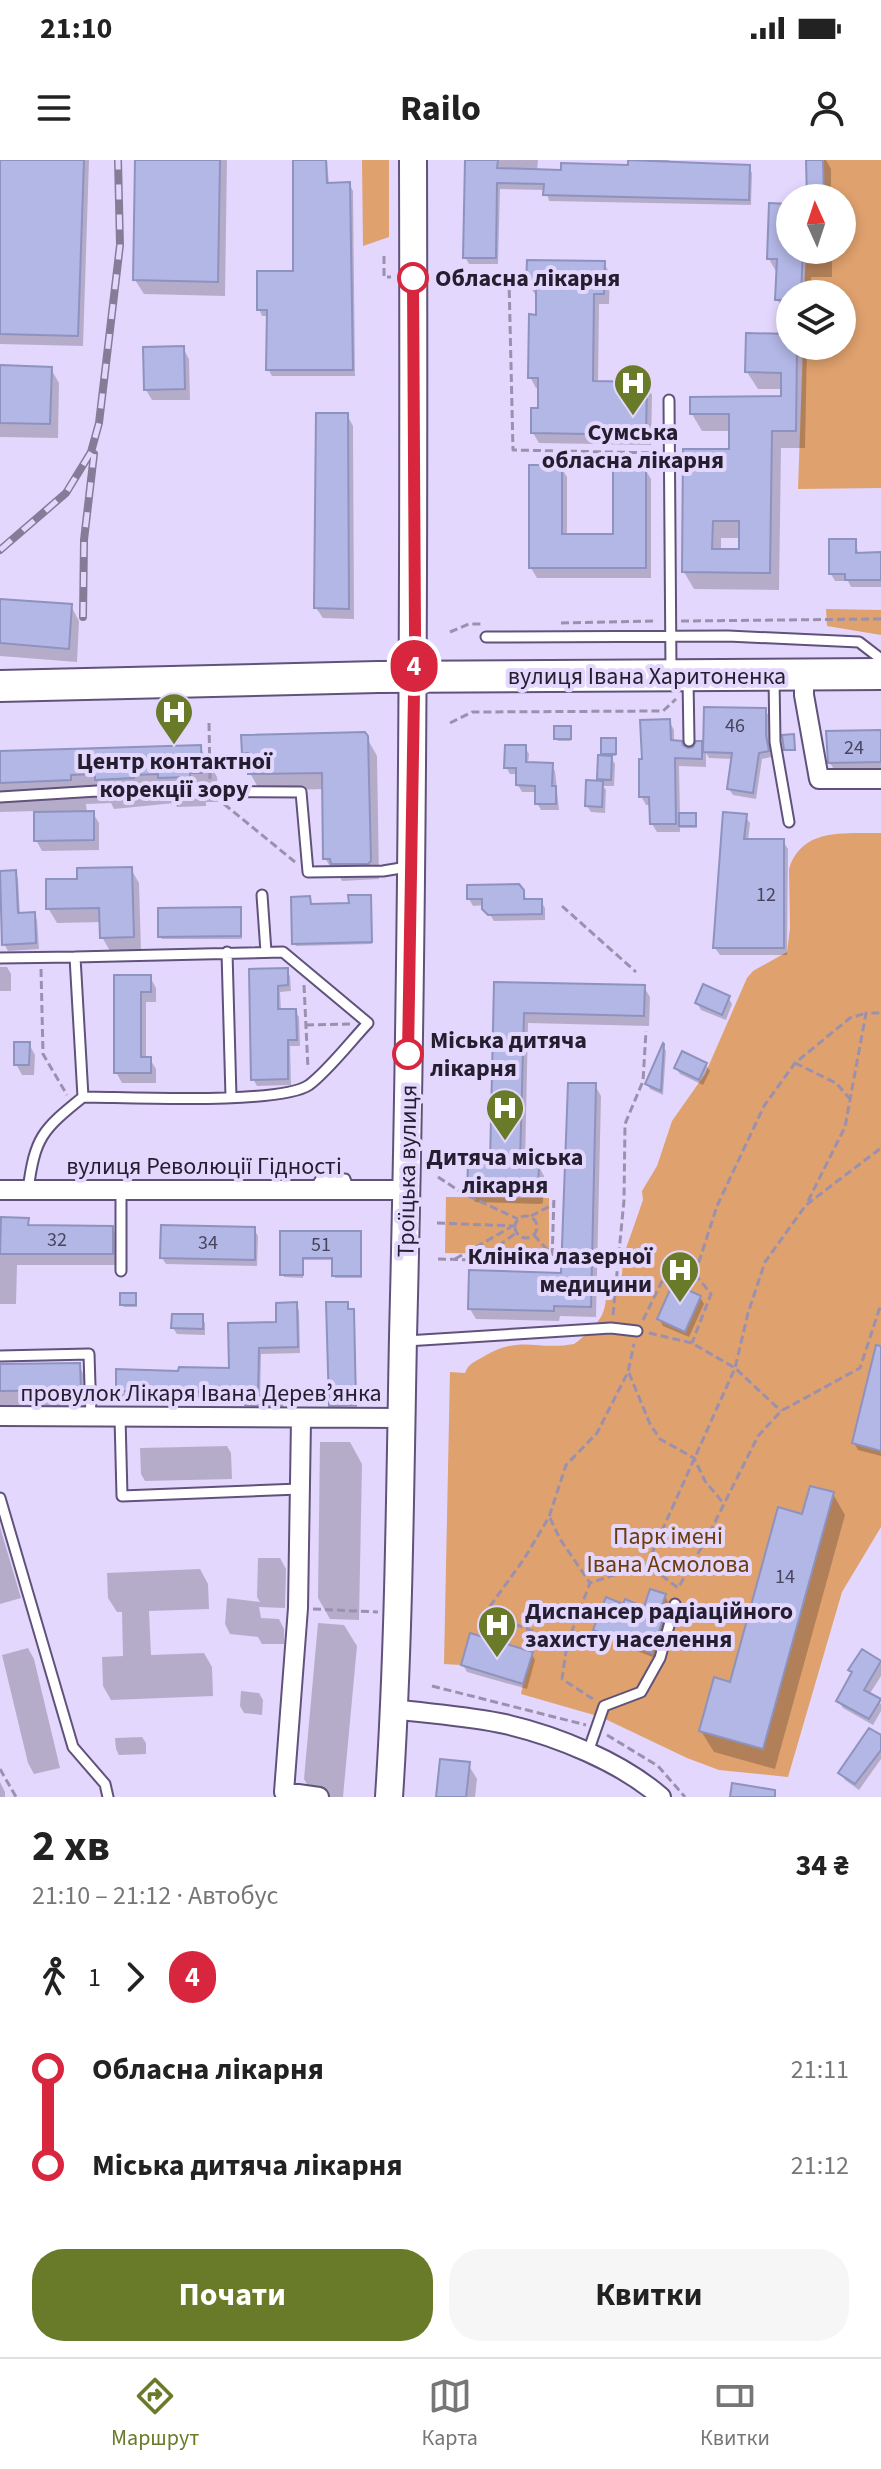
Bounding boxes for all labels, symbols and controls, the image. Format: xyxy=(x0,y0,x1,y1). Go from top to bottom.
text: 21:10 xyxy=(40,7,112,50)
text: Railo xyxy=(400,83,481,134)
icon: menu xyxy=(32,86,76,130)
icon: person xyxy=(805,86,849,130)
north arrow xyxy=(776,184,856,264)
map controls xyxy=(776,184,856,360)
place label: Обласна лікарня xyxy=(435,261,620,296)
marker: Обласна лікарня xyxy=(398,263,428,293)
button: layers xyxy=(776,280,856,360)
hospital icon: Сумська обласна лікарня xyxy=(612,362,654,417)
place label: Сумська обласна лікарня xyxy=(542,415,724,478)
line badge: 4 xyxy=(388,640,440,692)
text: 4 xyxy=(407,646,421,686)
street label: вулиця Івана Харитоненка xyxy=(508,659,786,694)
hospital icon: Центр контактної корекції зору xyxy=(153,691,195,746)
house number: 46 xyxy=(725,712,745,740)
house number: 24 xyxy=(844,734,864,762)
place label: Центр контактної корекції зору xyxy=(76,744,273,807)
house number: 12 xyxy=(756,881,776,909)
place label: Міська дитяча лікарня xyxy=(430,1023,587,1086)
marker: Міська дитяча лікарня xyxy=(393,1039,423,1069)
street label: Троїцька вулиця xyxy=(388,1084,427,1258)
hospital icon: Дитяча міська лікарня xyxy=(484,1087,526,1142)
place label: Дитяча міська лікарня xyxy=(427,1140,583,1203)
street label: вулиця Революції Гідності xyxy=(66,1149,342,1184)
house number: 32 xyxy=(47,1226,67,1254)
house number: 34 xyxy=(198,1229,218,1257)
house number: 51 xyxy=(311,1231,331,1259)
place label: Клініка лазерної медицини xyxy=(468,1239,653,1302)
hospital icon: Клініка лазерної медицини xyxy=(659,1249,701,1304)
street label: провулок Лікаря Івана Деревʼянка xyxy=(20,1376,382,1411)
park label: Парк імені Івана Асмолова xyxy=(586,1519,750,1582)
house number: 14 xyxy=(775,1563,795,1591)
place label: Диспансер радіаційного захисту населення xyxy=(525,1594,793,1657)
hospital icon: Диспансер радіаційного захисту населення xyxy=(476,1604,518,1659)
text: 2 хв xyxy=(32,1815,110,1878)
text: 34 ₴ xyxy=(795,1844,849,1887)
text: 21:10 – 21:12 · Автобус xyxy=(32,1877,278,1914)
icon: walk xyxy=(32,1955,76,1999)
icon: forward xyxy=(113,1955,157,1999)
text: 4 xyxy=(185,1957,200,1997)
text: 1 xyxy=(88,1959,101,1996)
text: Обласна лікарня xyxy=(92,2048,324,2091)
text: 21:11 xyxy=(791,2051,849,2088)
text: Міська дитяча лікарня xyxy=(92,2144,402,2187)
text: 21:12 xyxy=(791,2147,849,2184)
button: Почати xyxy=(32,2249,433,2341)
button: Квитки xyxy=(449,2249,849,2341)
tab: Маршрут xyxy=(111,2374,199,2454)
tab: Карта xyxy=(422,2374,478,2454)
tab: Квитки xyxy=(700,2374,770,2454)

